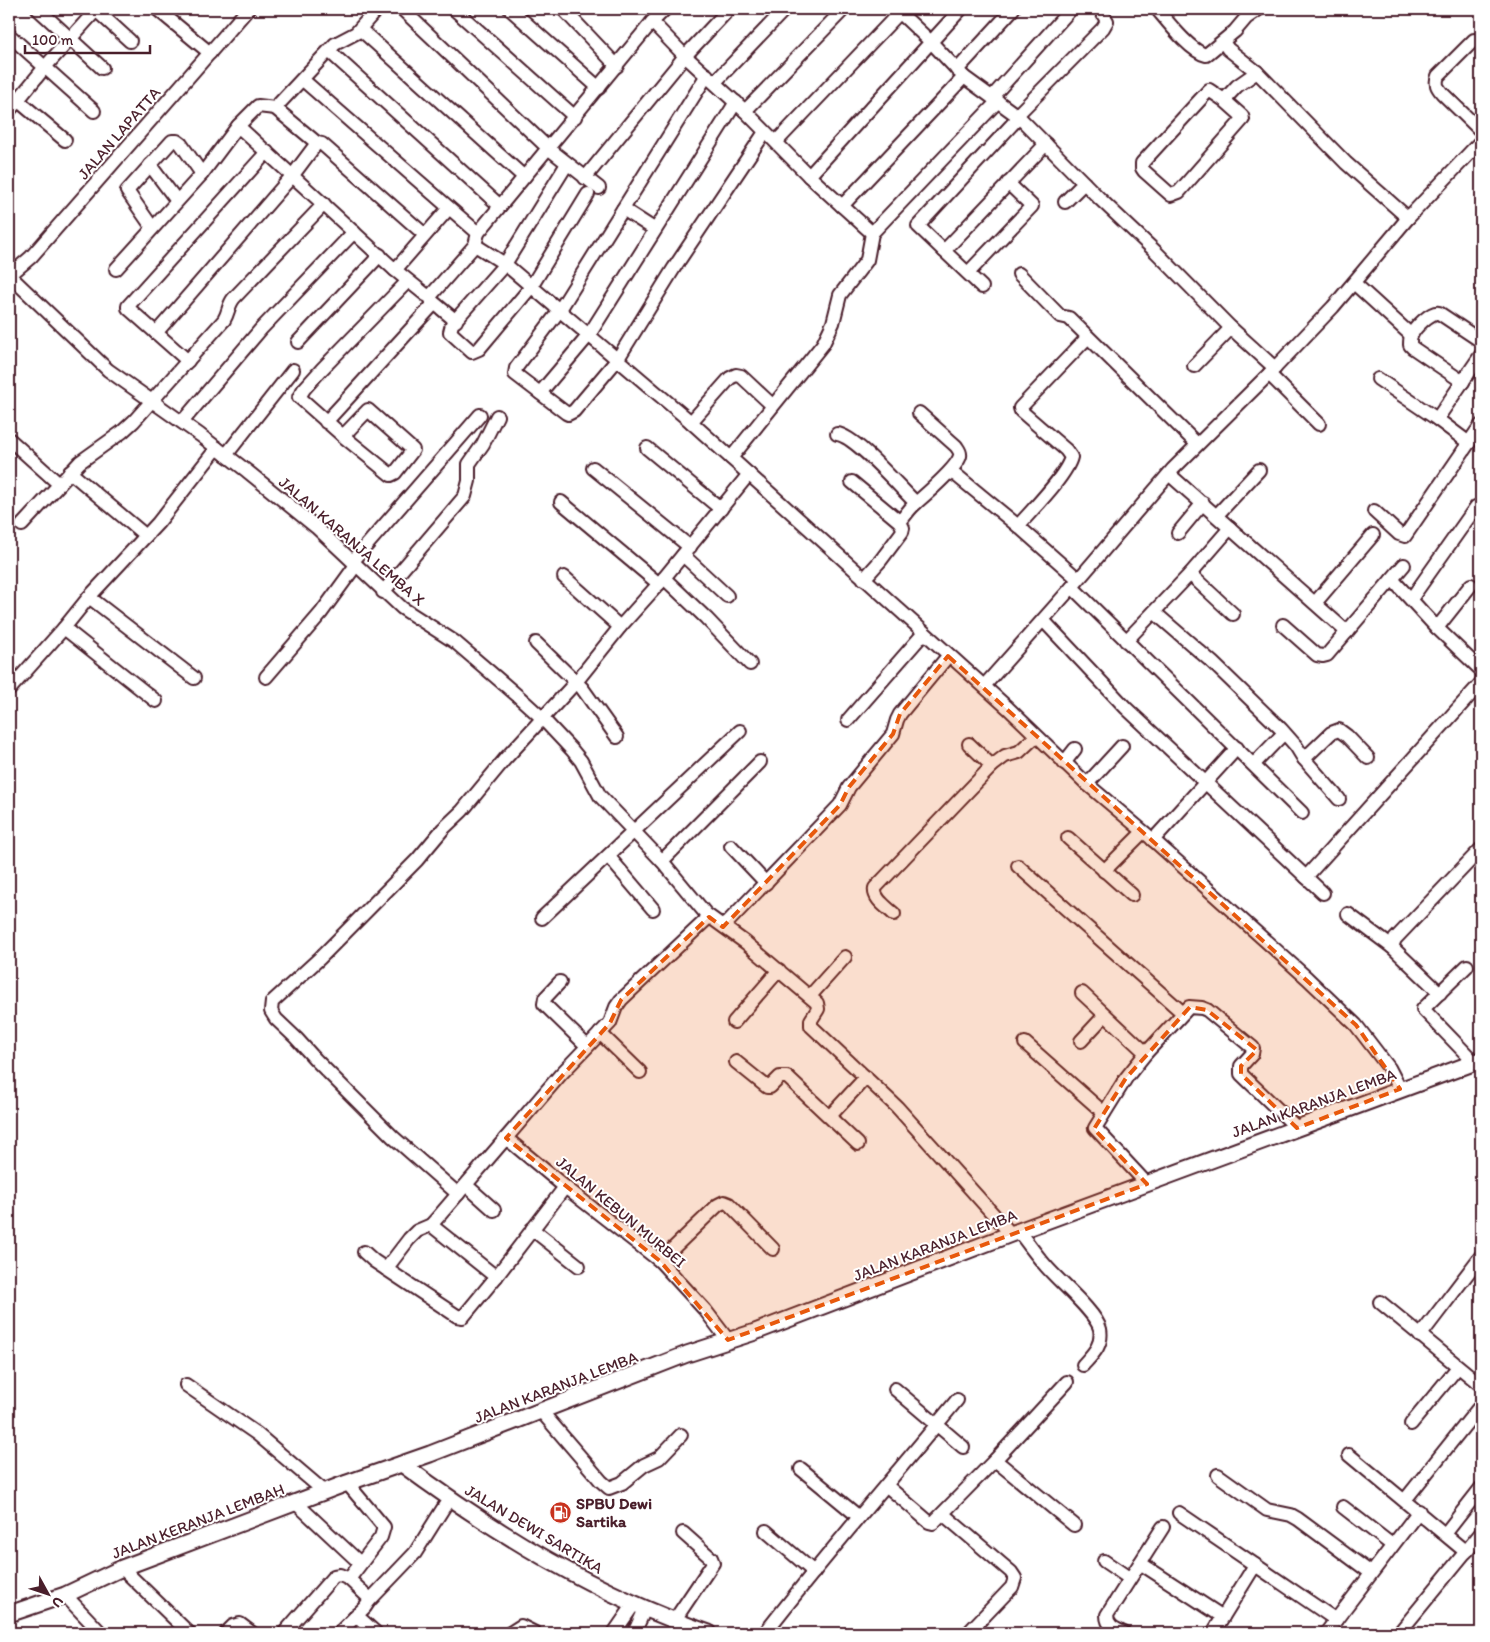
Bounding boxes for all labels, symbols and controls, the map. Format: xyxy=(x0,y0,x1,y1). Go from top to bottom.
scale bar xyxy=(25,22,150,54)
text: 100 m xyxy=(32,31,74,49)
street label: JALAN LAPATTA xyxy=(74,83,164,183)
street label: JALAN KARANJA LEMBA X xyxy=(275,473,429,610)
street label: JALAN KARANJA LEMBA xyxy=(1229,1064,1399,1142)
street label: JALAN KEBUN MURBEI xyxy=(552,1152,690,1272)
street label: JALAN KARANJA LEMBA xyxy=(851,1205,1019,1285)
street label: JALAN KARANJA LEMBA xyxy=(472,1347,640,1427)
street label: JALAN KERANJA LEMBAH xyxy=(109,1479,287,1563)
street label: JALAN DEWI SARTIKA xyxy=(462,1480,606,1578)
place label: SPBU Dewi Sartika xyxy=(576,1494,652,1531)
fuel station icon: SPBU Dewi Sartika xyxy=(548,1500,572,1524)
north arrow xyxy=(22,1570,72,1620)
text: U xyxy=(48,1593,67,1611)

